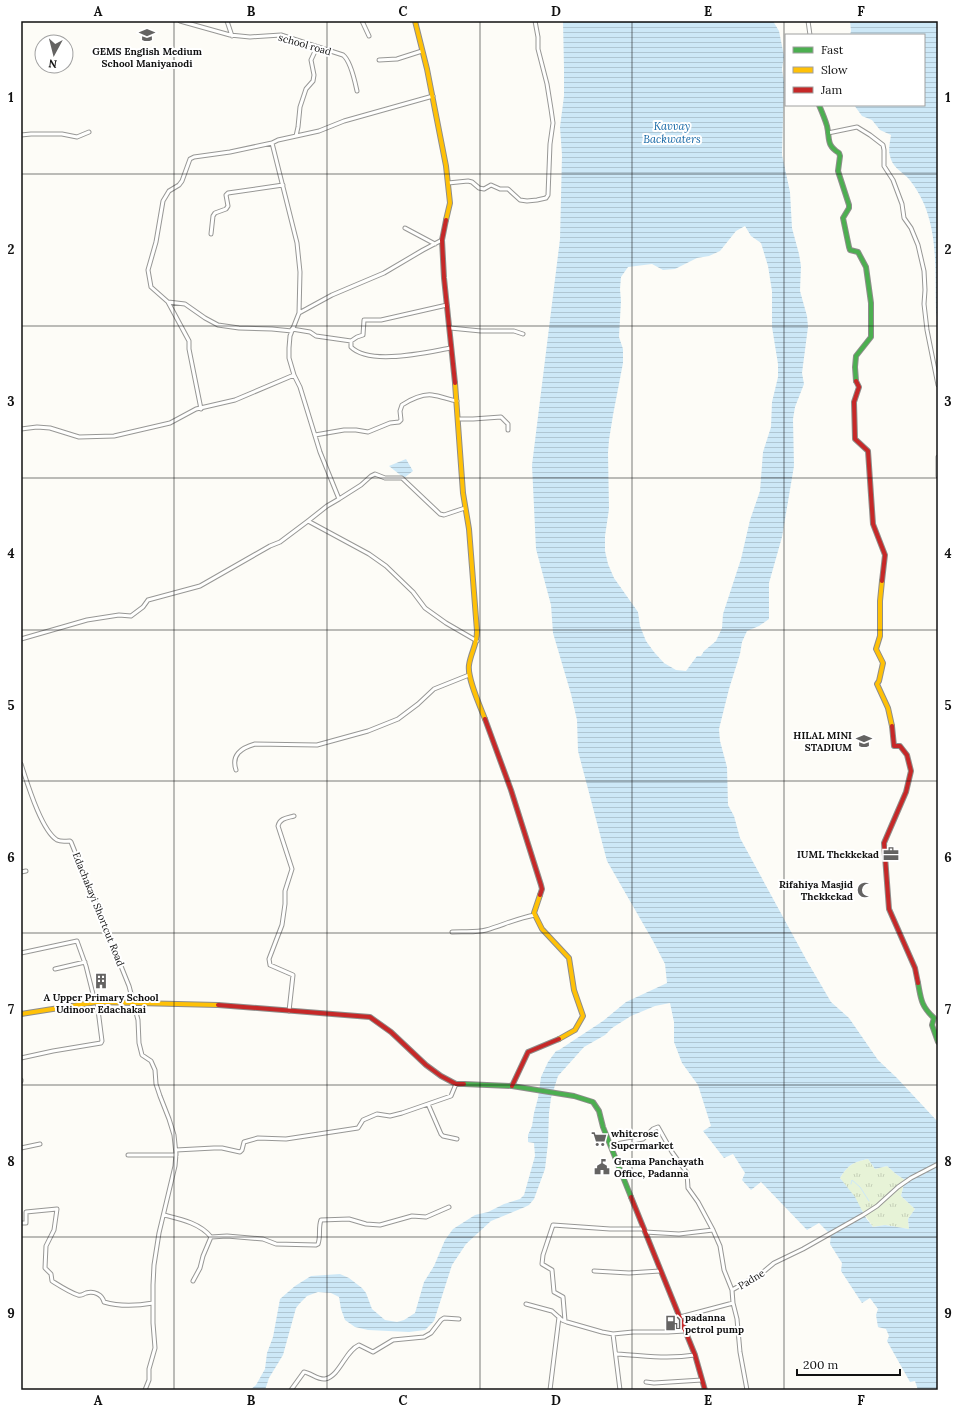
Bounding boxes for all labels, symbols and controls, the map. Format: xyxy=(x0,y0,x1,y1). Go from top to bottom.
text: A xyxy=(94,3,103,20)
text: B xyxy=(247,3,256,20)
text: C xyxy=(399,3,408,20)
text: D xyxy=(551,3,561,20)
text: E xyxy=(704,3,712,20)
text: F xyxy=(857,3,865,20)
school or university icon: GEMS English Medium School Maniyanodi xyxy=(138,26,156,44)
street label: school road xyxy=(277,31,333,58)
north arrow xyxy=(34,34,74,74)
legend xyxy=(785,34,925,106)
text: Fast xyxy=(821,42,844,57)
place label: GEMS English Medium School Maniyanodi xyxy=(92,45,203,70)
text: N xyxy=(47,56,58,71)
text: Slow xyxy=(821,62,848,77)
text: Jam xyxy=(820,82,842,97)
text: 1 xyxy=(8,89,14,106)
text: 1 xyxy=(945,89,951,106)
water label: Kavvay Backwaters xyxy=(643,119,701,146)
text: 2 xyxy=(8,241,15,258)
text: 2 xyxy=(945,241,952,258)
text: 3 xyxy=(7,393,15,410)
text: 3 xyxy=(944,393,952,410)
text: 4 xyxy=(7,545,15,562)
text: 4 xyxy=(944,545,952,562)
text: 5 xyxy=(7,697,15,714)
text: 5 xyxy=(944,697,952,714)
place label: HILAL MINI STADIUM xyxy=(793,729,852,754)
school or university icon: HILAL MINI STADIUM xyxy=(855,732,873,750)
office icon: IUML Thekkekad xyxy=(882,845,900,863)
place label: IUML Thekkekad xyxy=(797,848,879,861)
text: 6 xyxy=(7,849,15,866)
text: 6 xyxy=(944,849,952,866)
street label: Edachakayi Shortcut Road xyxy=(70,850,127,968)
place label: Rifahiya Masjid Thekkekad xyxy=(779,878,853,903)
mosque icon: Rifahiya Masjid Thekkekad xyxy=(856,881,874,899)
building icon: A Upper Primary School Udinoor Edachakai xyxy=(92,972,110,990)
place label: A Upper Primary School Udinoor Edachakai xyxy=(43,991,159,1016)
text: 7 xyxy=(8,1001,14,1018)
text: 7 xyxy=(945,1001,951,1018)
place label: whiterose Supermarket xyxy=(611,1127,674,1152)
supermarket icon: whiterose Supermarket xyxy=(590,1130,608,1148)
text: 8 xyxy=(7,1153,15,1170)
text: 8 xyxy=(944,1153,952,1170)
place label: Grama Panchayath Office, Padanna xyxy=(614,1155,705,1180)
public building icon: Grama Panchayath Office, Padanna xyxy=(593,1158,611,1176)
street label: Padne xyxy=(736,1266,767,1292)
text: 9 xyxy=(7,1305,15,1322)
text: 9 xyxy=(944,1305,952,1322)
place label: padanna petrol pump xyxy=(685,1311,744,1336)
fuel station icon: padanna petrol pump xyxy=(664,1314,682,1332)
scale bar xyxy=(797,1351,900,1377)
text: 200 m xyxy=(803,1357,839,1372)
text: A xyxy=(94,1392,103,1409)
text: B xyxy=(247,1392,256,1409)
text: C xyxy=(399,1392,408,1409)
text: D xyxy=(551,1392,561,1409)
text: E xyxy=(704,1392,712,1409)
text: F xyxy=(857,1392,865,1409)

